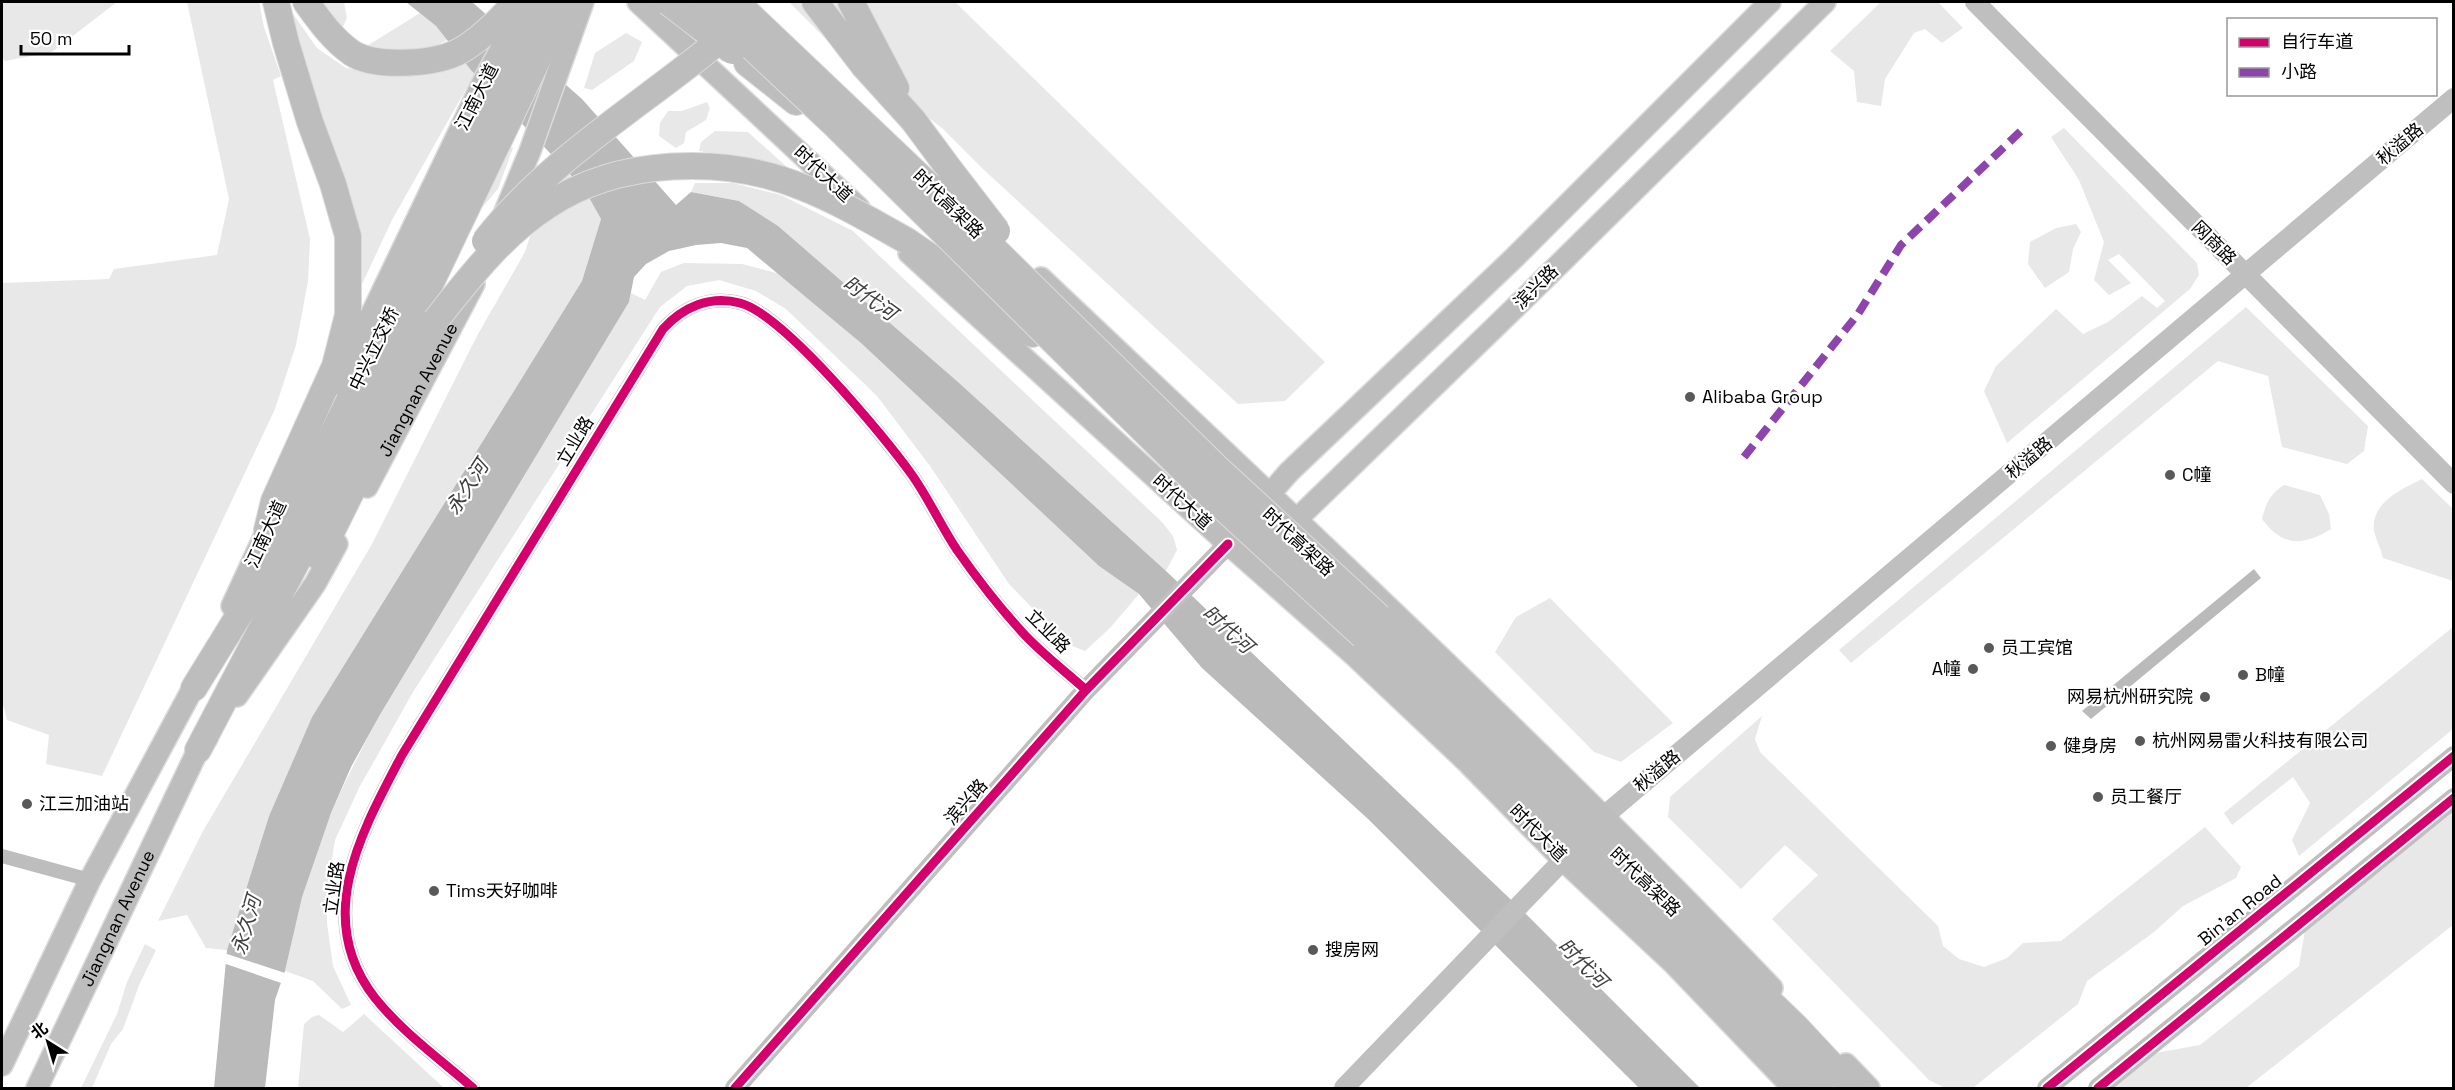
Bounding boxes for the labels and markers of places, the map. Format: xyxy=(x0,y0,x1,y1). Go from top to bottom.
place label: Alibaba Group xyxy=(1702,385,1823,408)
marker: Alibaba Group xyxy=(1683,390,1697,404)
place label: C幢 xyxy=(2182,463,2212,486)
marker: C幢 xyxy=(2163,468,2177,482)
place label: 员工宾馆 xyxy=(2001,636,2073,659)
marker: 员工宾馆 xyxy=(1982,641,1996,655)
place label: A幢 xyxy=(1932,657,1961,680)
marker: A幢 xyxy=(1966,662,1980,676)
place label: B幢 xyxy=(2255,663,2285,686)
marker: B幢 xyxy=(2236,668,2250,682)
place label: 网易杭州研究院 xyxy=(2067,685,2193,708)
marker: 网易杭州研究院 xyxy=(2198,690,2212,704)
place label: 杭州网易雷火科技有限公司 xyxy=(2152,729,2368,752)
place label: 健身房 xyxy=(2063,734,2117,757)
marker: 杭州网易雷火科技有限公司 xyxy=(2133,734,2147,748)
marker: 健身房 xyxy=(2044,739,2058,753)
place label: 员工餐厅 xyxy=(2110,785,2182,808)
marker: 员工餐厅 xyxy=(2091,790,2105,804)
place label: 江三加油站 xyxy=(39,792,129,815)
marker: 江三加油站 xyxy=(20,797,34,811)
place label: Tims天好咖啡 xyxy=(446,879,558,902)
marker: Tims天好咖啡 xyxy=(427,884,441,898)
place label: 搜房网 xyxy=(1325,938,1379,961)
marker: 搜房网 xyxy=(1306,943,1320,957)

